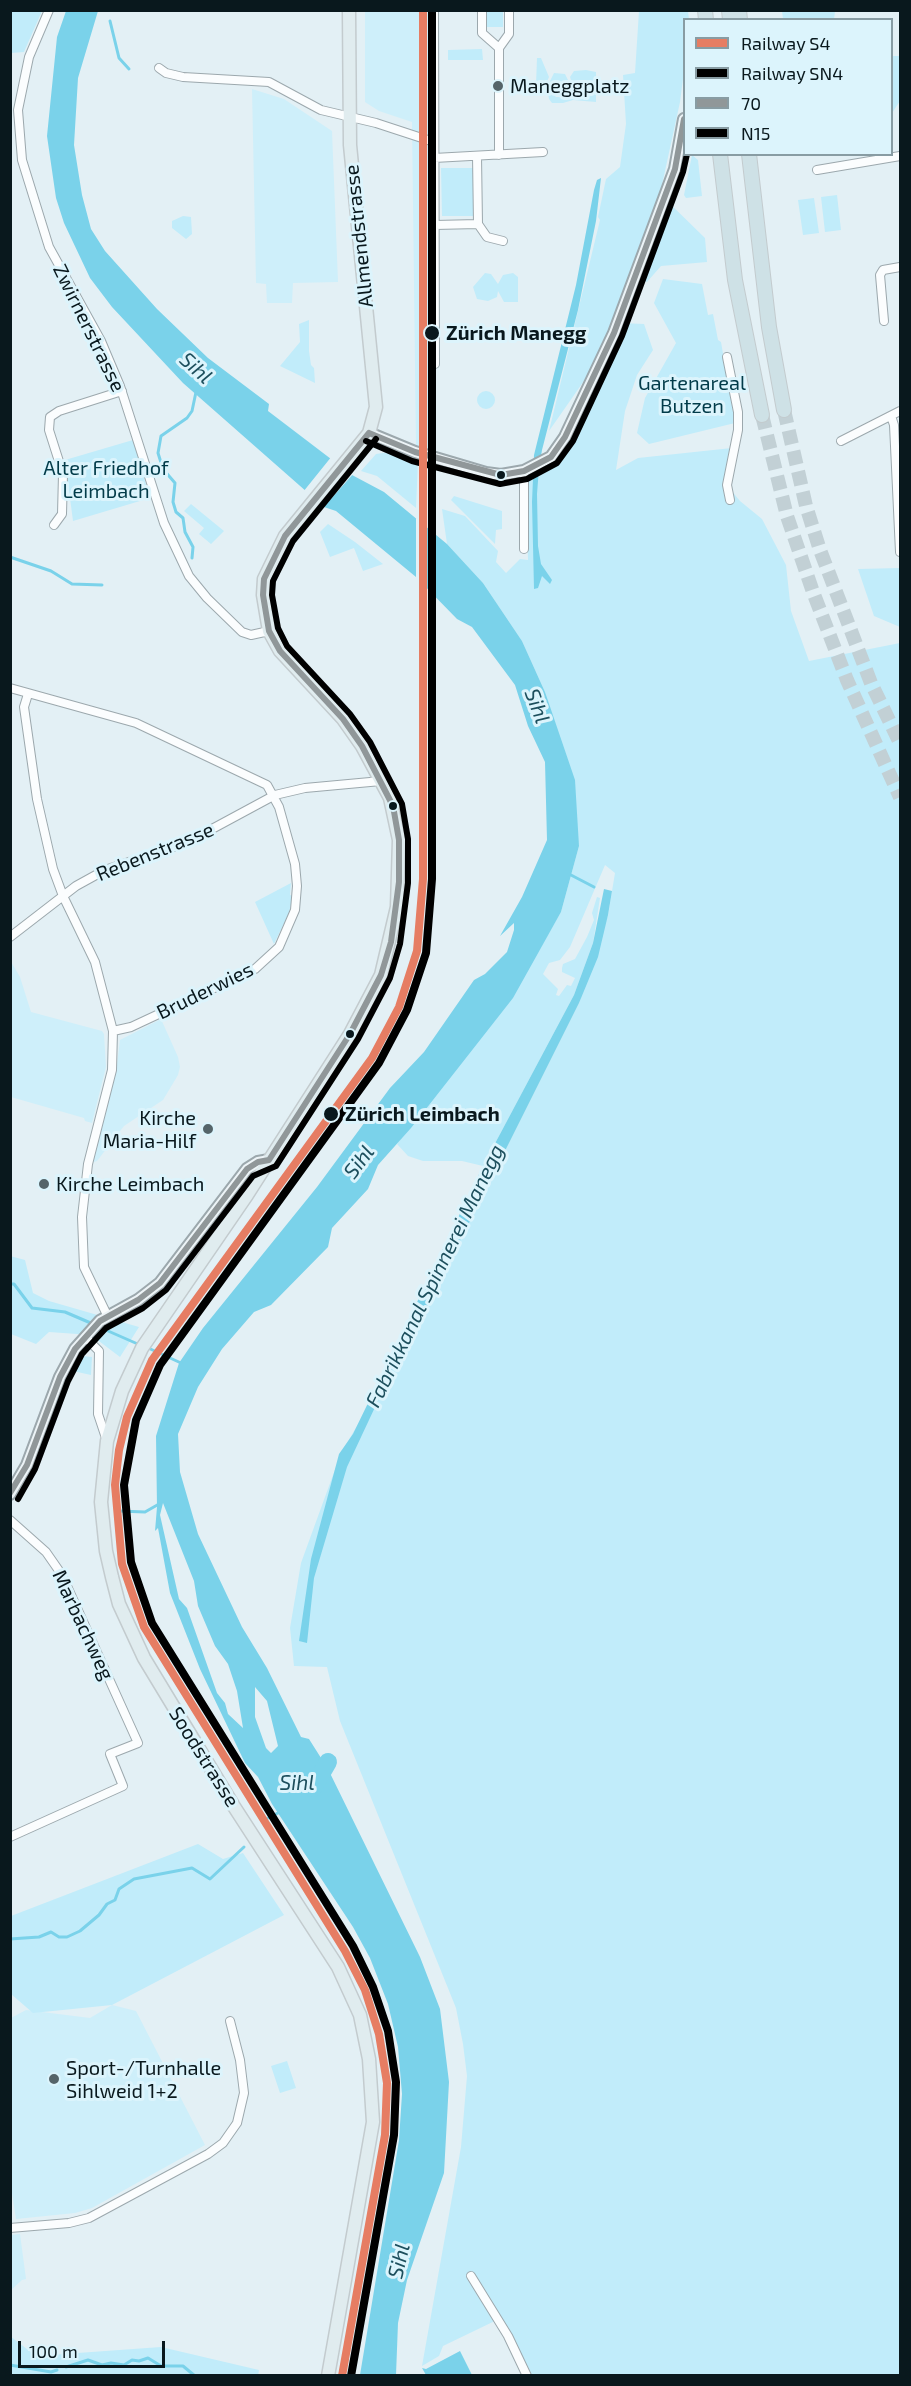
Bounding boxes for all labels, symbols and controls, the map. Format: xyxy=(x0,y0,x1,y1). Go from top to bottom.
legend xyxy=(683,18,893,156)
text: Railway S4 xyxy=(741,32,831,54)
text: Railway SN4 xyxy=(741,62,843,84)
place label: Maneggplatz xyxy=(510,74,630,98)
marker: Maneggplatz xyxy=(491,79,505,93)
text: 70 xyxy=(741,92,761,114)
text: N15 xyxy=(741,122,771,144)
street label: Allmendstrasse xyxy=(340,163,378,309)
street label: Zwirnerstrasse xyxy=(48,260,130,396)
place label: Zürich Manegg xyxy=(446,321,586,345)
marker: Zürich Manegg xyxy=(423,324,441,342)
water label: Sihl xyxy=(174,347,218,389)
park label: Gartenareal Butzen xyxy=(638,371,746,418)
park label: Alter Friedhof Leimbach xyxy=(43,456,169,503)
unlabelled marker xyxy=(495,469,507,481)
water label: Sihl xyxy=(519,685,555,727)
unlabelled marker xyxy=(387,800,399,812)
street label: Rebenstrasse xyxy=(93,818,217,886)
street label: Bruderwies xyxy=(153,957,257,1025)
unlabelled marker xyxy=(344,1028,356,1040)
place label: Zürich Leimbach xyxy=(345,1102,500,1126)
marker: Zürich Leimbach xyxy=(322,1105,340,1123)
place label: Kirche Maria-Hilf xyxy=(103,1106,196,1153)
marker: Kirche Maria-Hilf xyxy=(201,1122,215,1136)
water label: Sihl xyxy=(338,1140,380,1184)
water label: Fabrikkanal Spinnerei Manegg xyxy=(360,1141,510,1411)
place label: Kirche Leimbach xyxy=(56,1172,204,1196)
marker: Kirche Leimbach xyxy=(37,1177,51,1191)
street label: Marbachweg xyxy=(47,1566,119,1684)
street label: Soodstrasse xyxy=(164,1703,244,1811)
water label: Sihl xyxy=(279,1770,315,1796)
place label: Sport-/Turnhalle Sihlweid 1+2 xyxy=(66,2056,221,2103)
marker: Sport-/Turnhalle Sihlweid 1+2 xyxy=(47,2072,61,2086)
water label: Sihl xyxy=(383,2241,415,2281)
scale bar xyxy=(21,2329,168,2367)
text: 100 m xyxy=(29,2340,78,2362)

